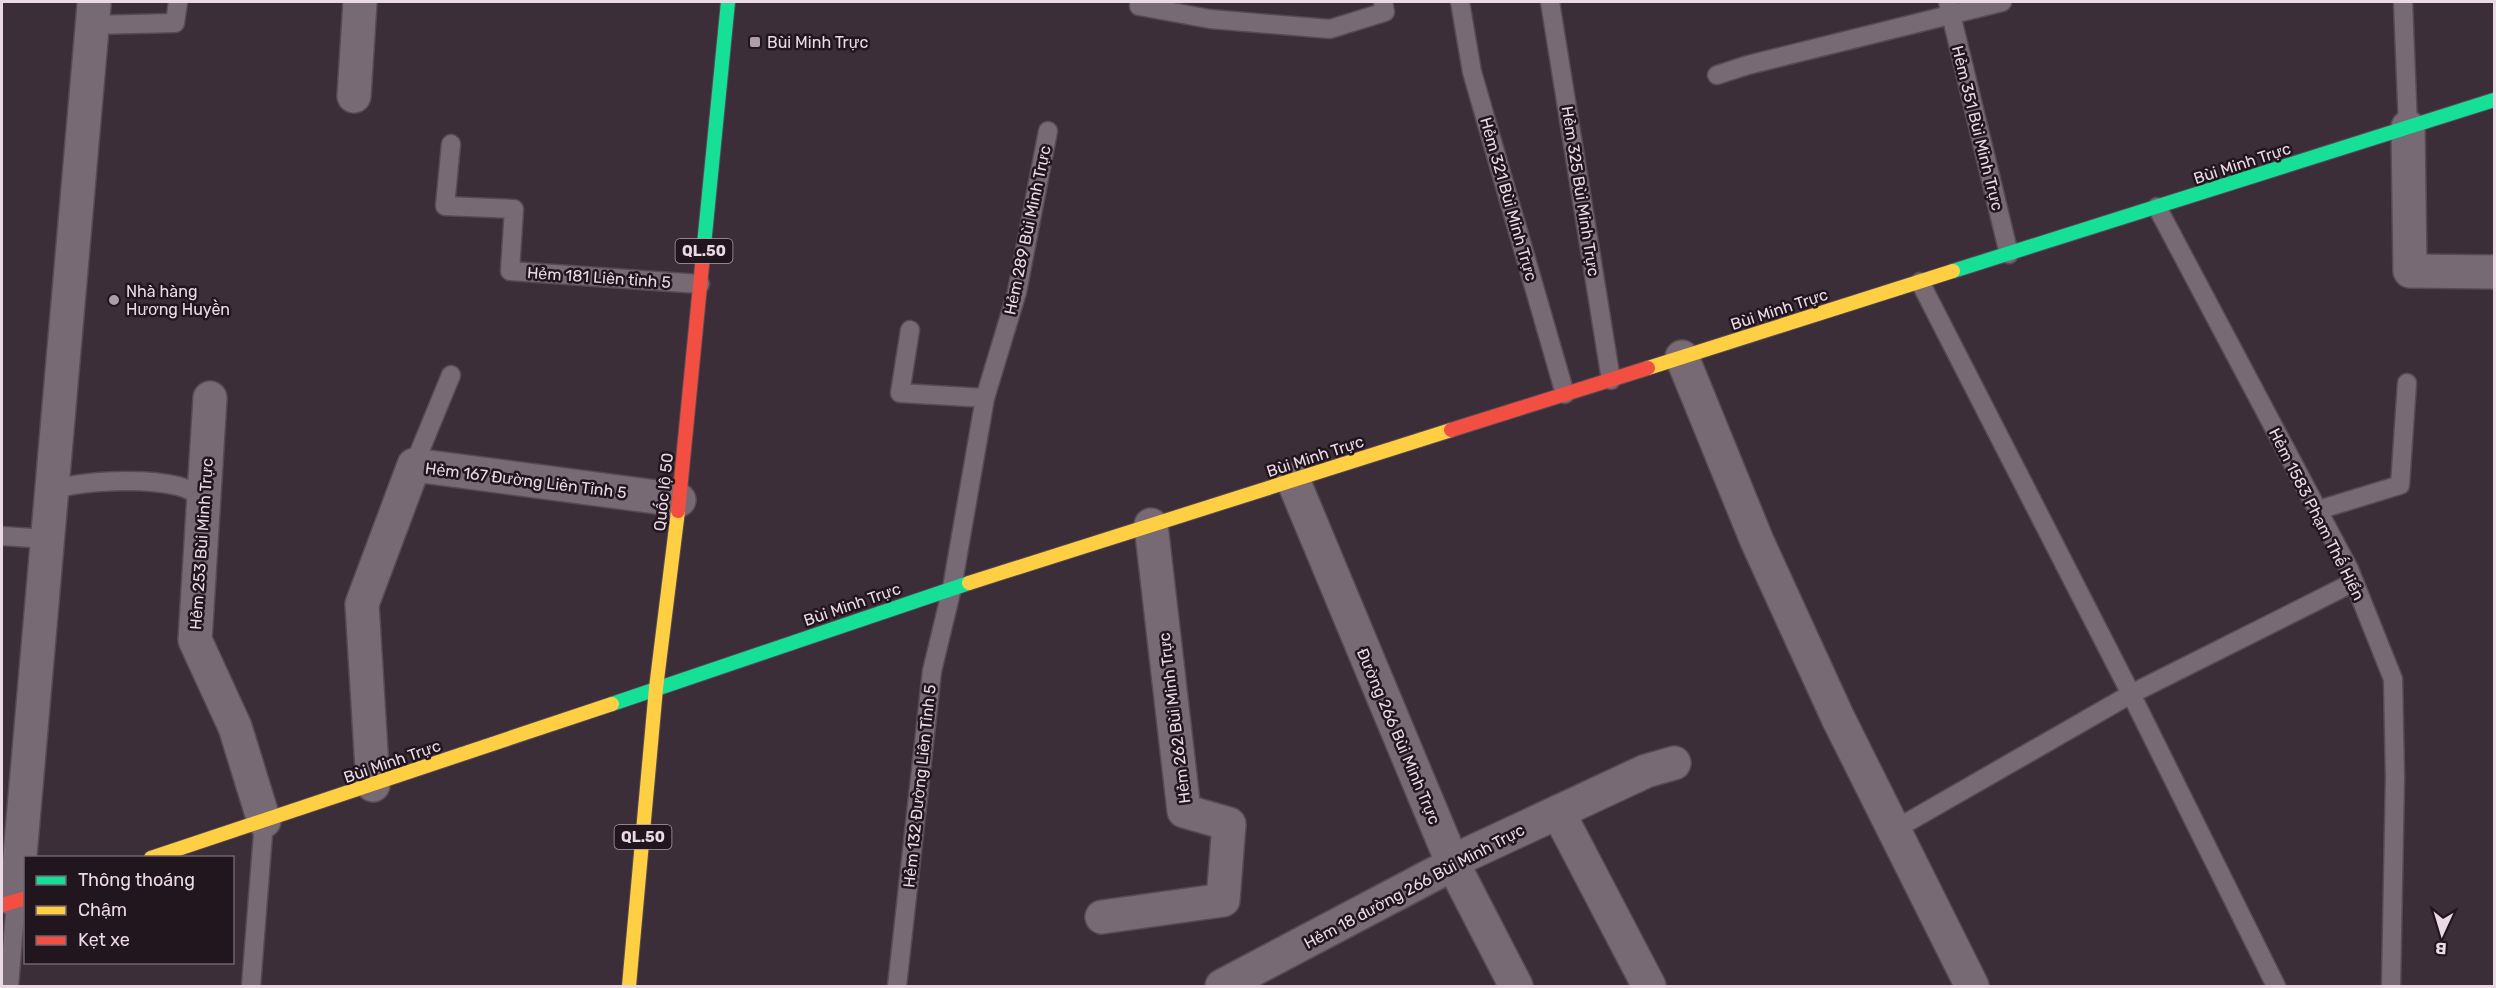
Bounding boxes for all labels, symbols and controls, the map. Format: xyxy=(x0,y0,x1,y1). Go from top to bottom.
place label: Bùi Minh Trực xyxy=(767,33,868,52)
marker: Bùi Minh Trực xyxy=(748,35,762,49)
street label: Hẻm 351 Bùi Minh Trực xyxy=(1948,44,2007,213)
street label: Hẻm 325 Bùi Minh Trực xyxy=(1558,105,1603,278)
street label: Hẻm 321 Bùi Minh Trực xyxy=(1476,115,1541,283)
street label: Bùi Minh Trực xyxy=(2191,139,2293,188)
street label: Hẻm 289 Bùi Minh Trực xyxy=(1000,144,1055,317)
road number: QL.50 xyxy=(676,239,732,263)
street label: Hẻm 181 Liên tỉnh 5 xyxy=(526,263,671,292)
place label: Nhà hàng Hương Huyền xyxy=(126,282,230,319)
street label: Bùi Minh Trực xyxy=(1728,285,1830,334)
marker: Nhà hàng Hương Huyền xyxy=(107,293,121,307)
street label: Hẻm 1583 Phạm Thế Hiển xyxy=(2265,424,2370,603)
street label: Bùi Minh Trực xyxy=(1264,432,1366,481)
street label: Quốc lộ 50 xyxy=(649,452,677,532)
street label: Hẻm 253 Bùi Minh Trực xyxy=(186,457,217,631)
street label: Hẻm 167 Đường Liên Tỉnh 5 xyxy=(424,459,628,502)
street label: Bùi Minh Trực xyxy=(801,579,903,630)
street label: Hẻm 262 Bùi Minh Trực xyxy=(1155,631,1194,804)
street label: Đường 266 Bùi Minh Trực xyxy=(1353,645,1444,827)
street label: Hẻm 132 Đường Liên Tỉnh 5 xyxy=(899,683,940,889)
street label: Bùi Minh Trực xyxy=(341,736,443,787)
street label: Hẻm 18 đường 266 Bùi Minh Trực xyxy=(1301,820,1528,953)
road number: QL.50 xyxy=(614,825,672,849)
legend xyxy=(24,856,234,964)
text: Thông thoáng xyxy=(78,869,195,891)
text: Chậm xyxy=(78,899,127,921)
north arrow xyxy=(2412,904,2472,964)
text: Kẹt xe xyxy=(78,929,130,951)
text: B xyxy=(2435,939,2447,958)

